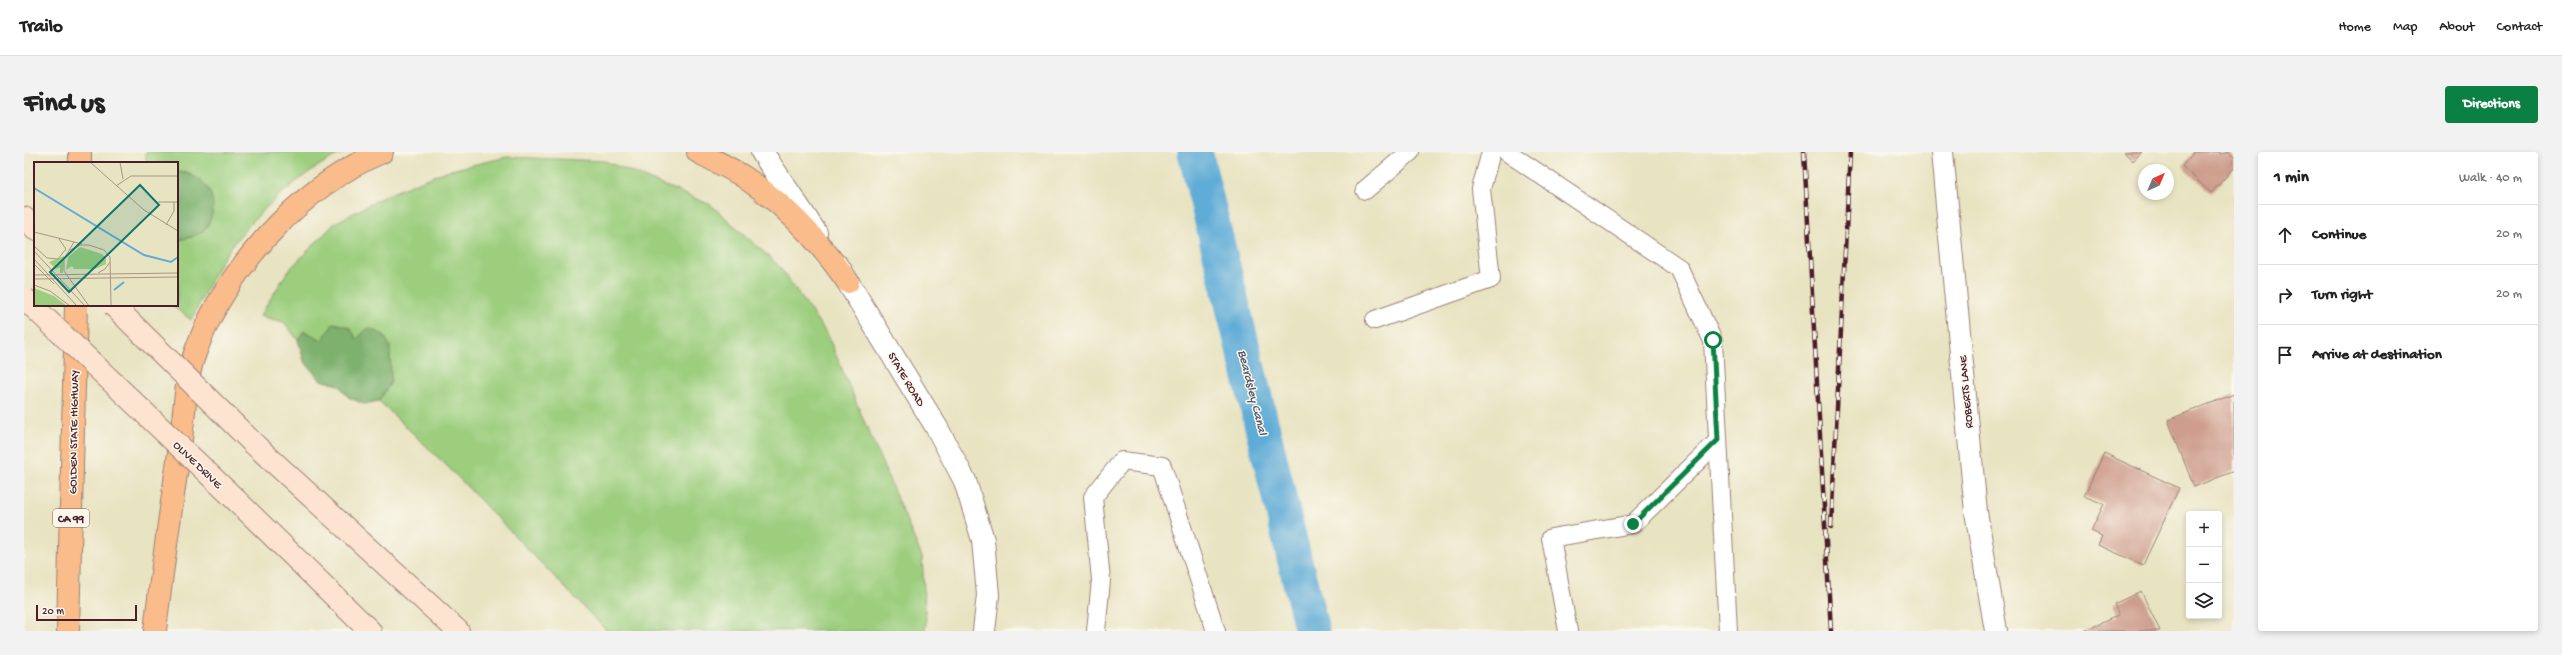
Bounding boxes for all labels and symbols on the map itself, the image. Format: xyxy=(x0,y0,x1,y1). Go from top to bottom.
inset map xyxy=(34,162,178,306)
north arrow xyxy=(2138,164,2174,200)
route start xyxy=(1704,331,1722,349)
water label: Beardsley Canal xyxy=(1234,349,1270,438)
street label: STATE ROAD xyxy=(884,350,927,410)
street label: ROBERTS LANE xyxy=(1957,354,1977,429)
street label: GOLDEN STATE HIGHWAY xyxy=(67,369,83,494)
street label: OLIVE DRIVE xyxy=(169,439,224,493)
road number: CA 99 xyxy=(53,509,89,527)
route end xyxy=(1624,515,1642,533)
scale bar xyxy=(36,603,137,622)

